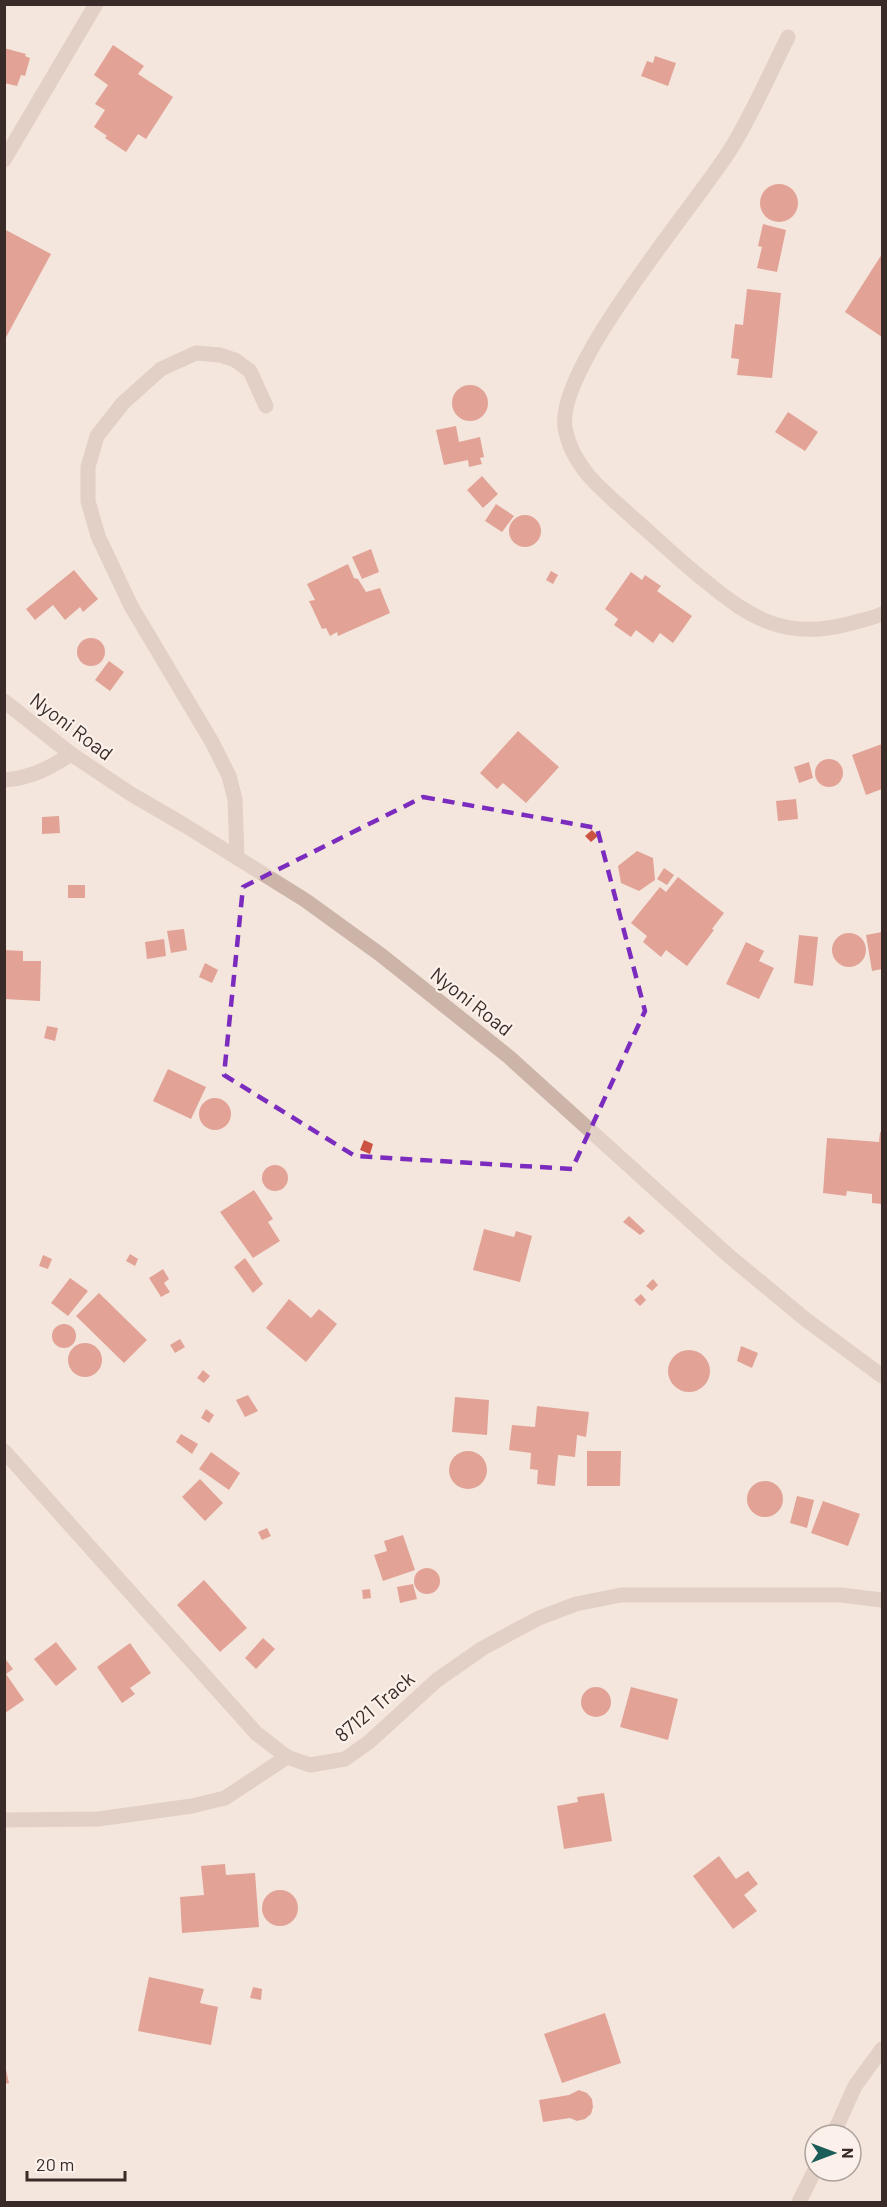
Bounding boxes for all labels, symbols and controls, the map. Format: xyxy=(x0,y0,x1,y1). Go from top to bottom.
street label: Nyoni Road xyxy=(26,687,118,765)
street label: Nyoni Road xyxy=(426,962,518,1040)
street label: 87121 Track xyxy=(329,1666,419,1746)
north arrow xyxy=(803,2123,863,2183)
scale bar xyxy=(27,2144,124,2182)
text: N xyxy=(839,2148,858,2158)
text: 20 m xyxy=(36,2153,74,2175)

